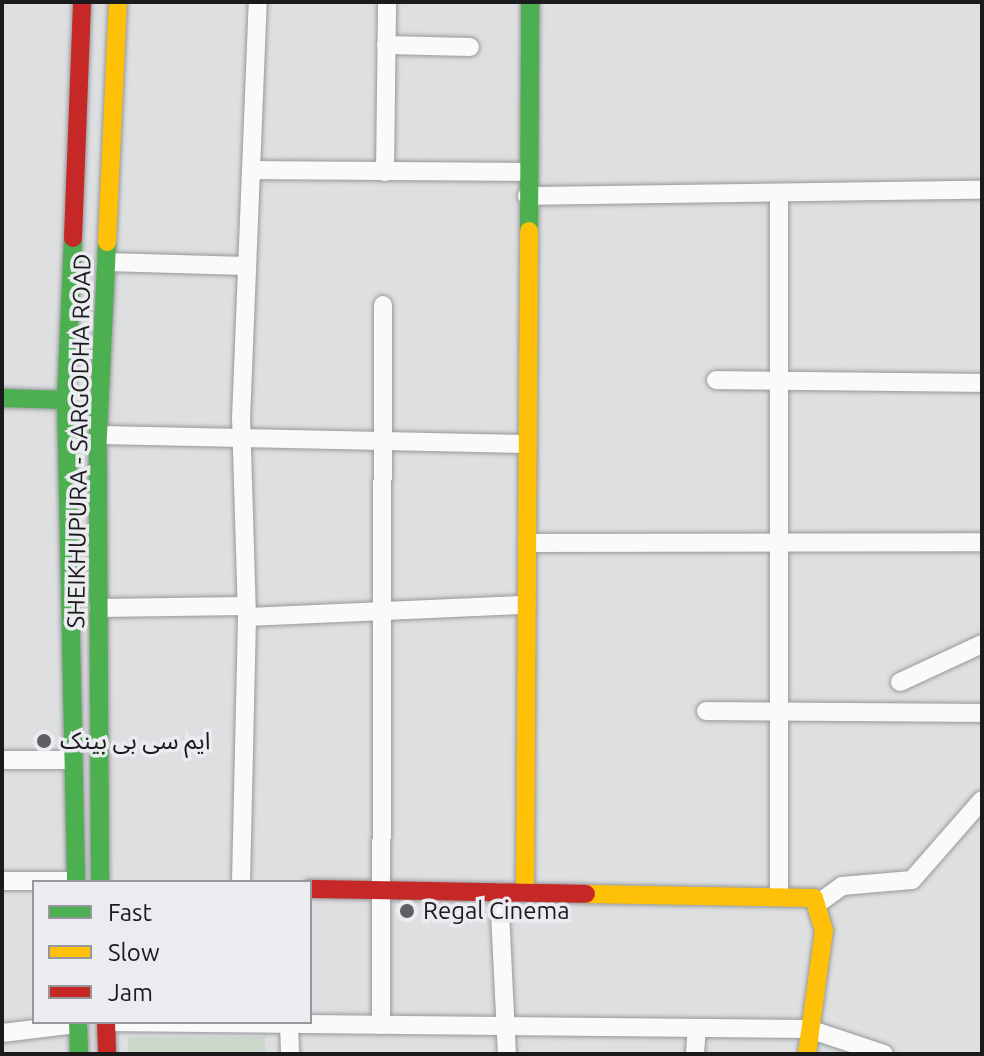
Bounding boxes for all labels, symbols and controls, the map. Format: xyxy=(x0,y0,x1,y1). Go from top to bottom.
street label: SHEIKHUPURA - SARGODHA ROAD xyxy=(61,253,97,629)
place label: ایم سی بی بینک xyxy=(60,727,211,755)
marker: ایم سی بی بینک xyxy=(35,732,53,750)
legend xyxy=(32,880,312,1024)
place label: Regal Cinema xyxy=(423,897,570,925)
text: Fast xyxy=(108,899,152,926)
marker: Regal Cinema xyxy=(398,902,416,920)
text: Slow xyxy=(108,939,160,966)
text: Jam xyxy=(108,979,153,1006)

